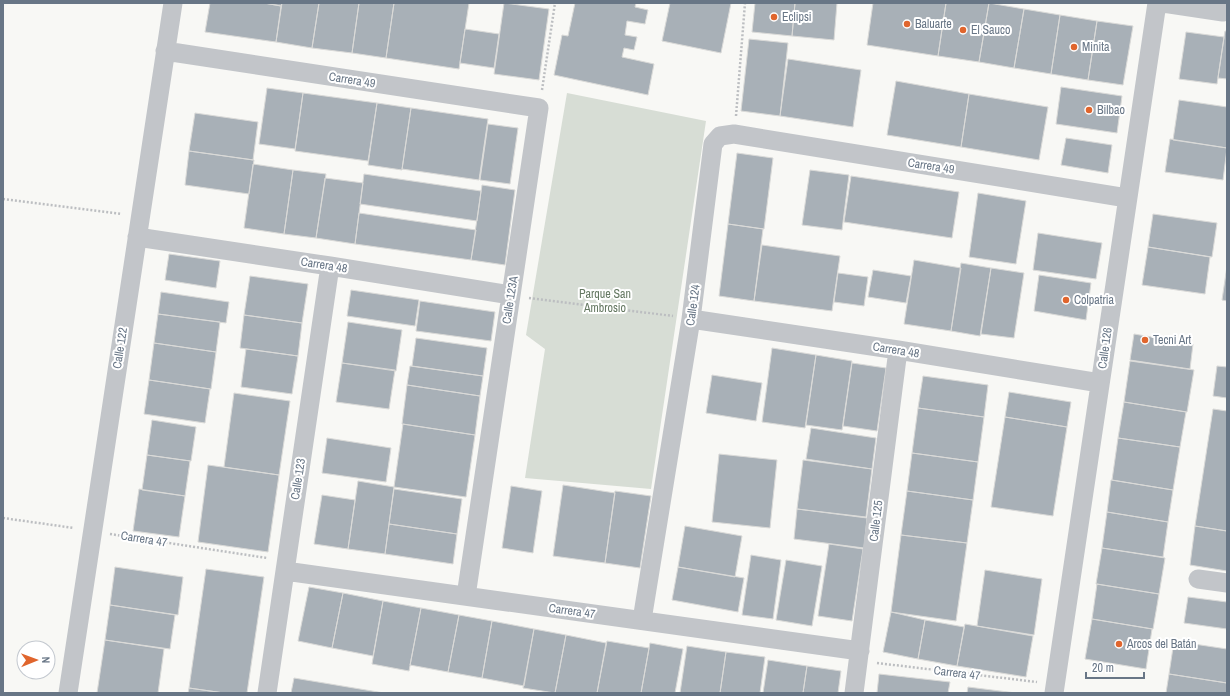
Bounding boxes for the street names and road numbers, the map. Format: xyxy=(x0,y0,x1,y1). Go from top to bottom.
street label: Carrera 49 xyxy=(328,68,376,92)
street label: Carrera 49 xyxy=(907,154,955,178)
street label: Carrera 48 xyxy=(300,253,348,277)
street label: Calle 123A xyxy=(498,275,522,325)
street label: Calle 124 xyxy=(682,283,704,327)
street label: Calle 122 xyxy=(109,326,131,370)
street label: Calle 126 xyxy=(1094,326,1116,370)
street label: Carrera 48 xyxy=(872,338,920,362)
street label: Calle 123 xyxy=(287,457,309,501)
street label: Calle 125 xyxy=(866,499,887,543)
street label: Carrera 47 xyxy=(120,527,169,551)
street label: Carrera 47 xyxy=(548,600,597,622)
street label: Carrera 47 xyxy=(933,662,982,684)

